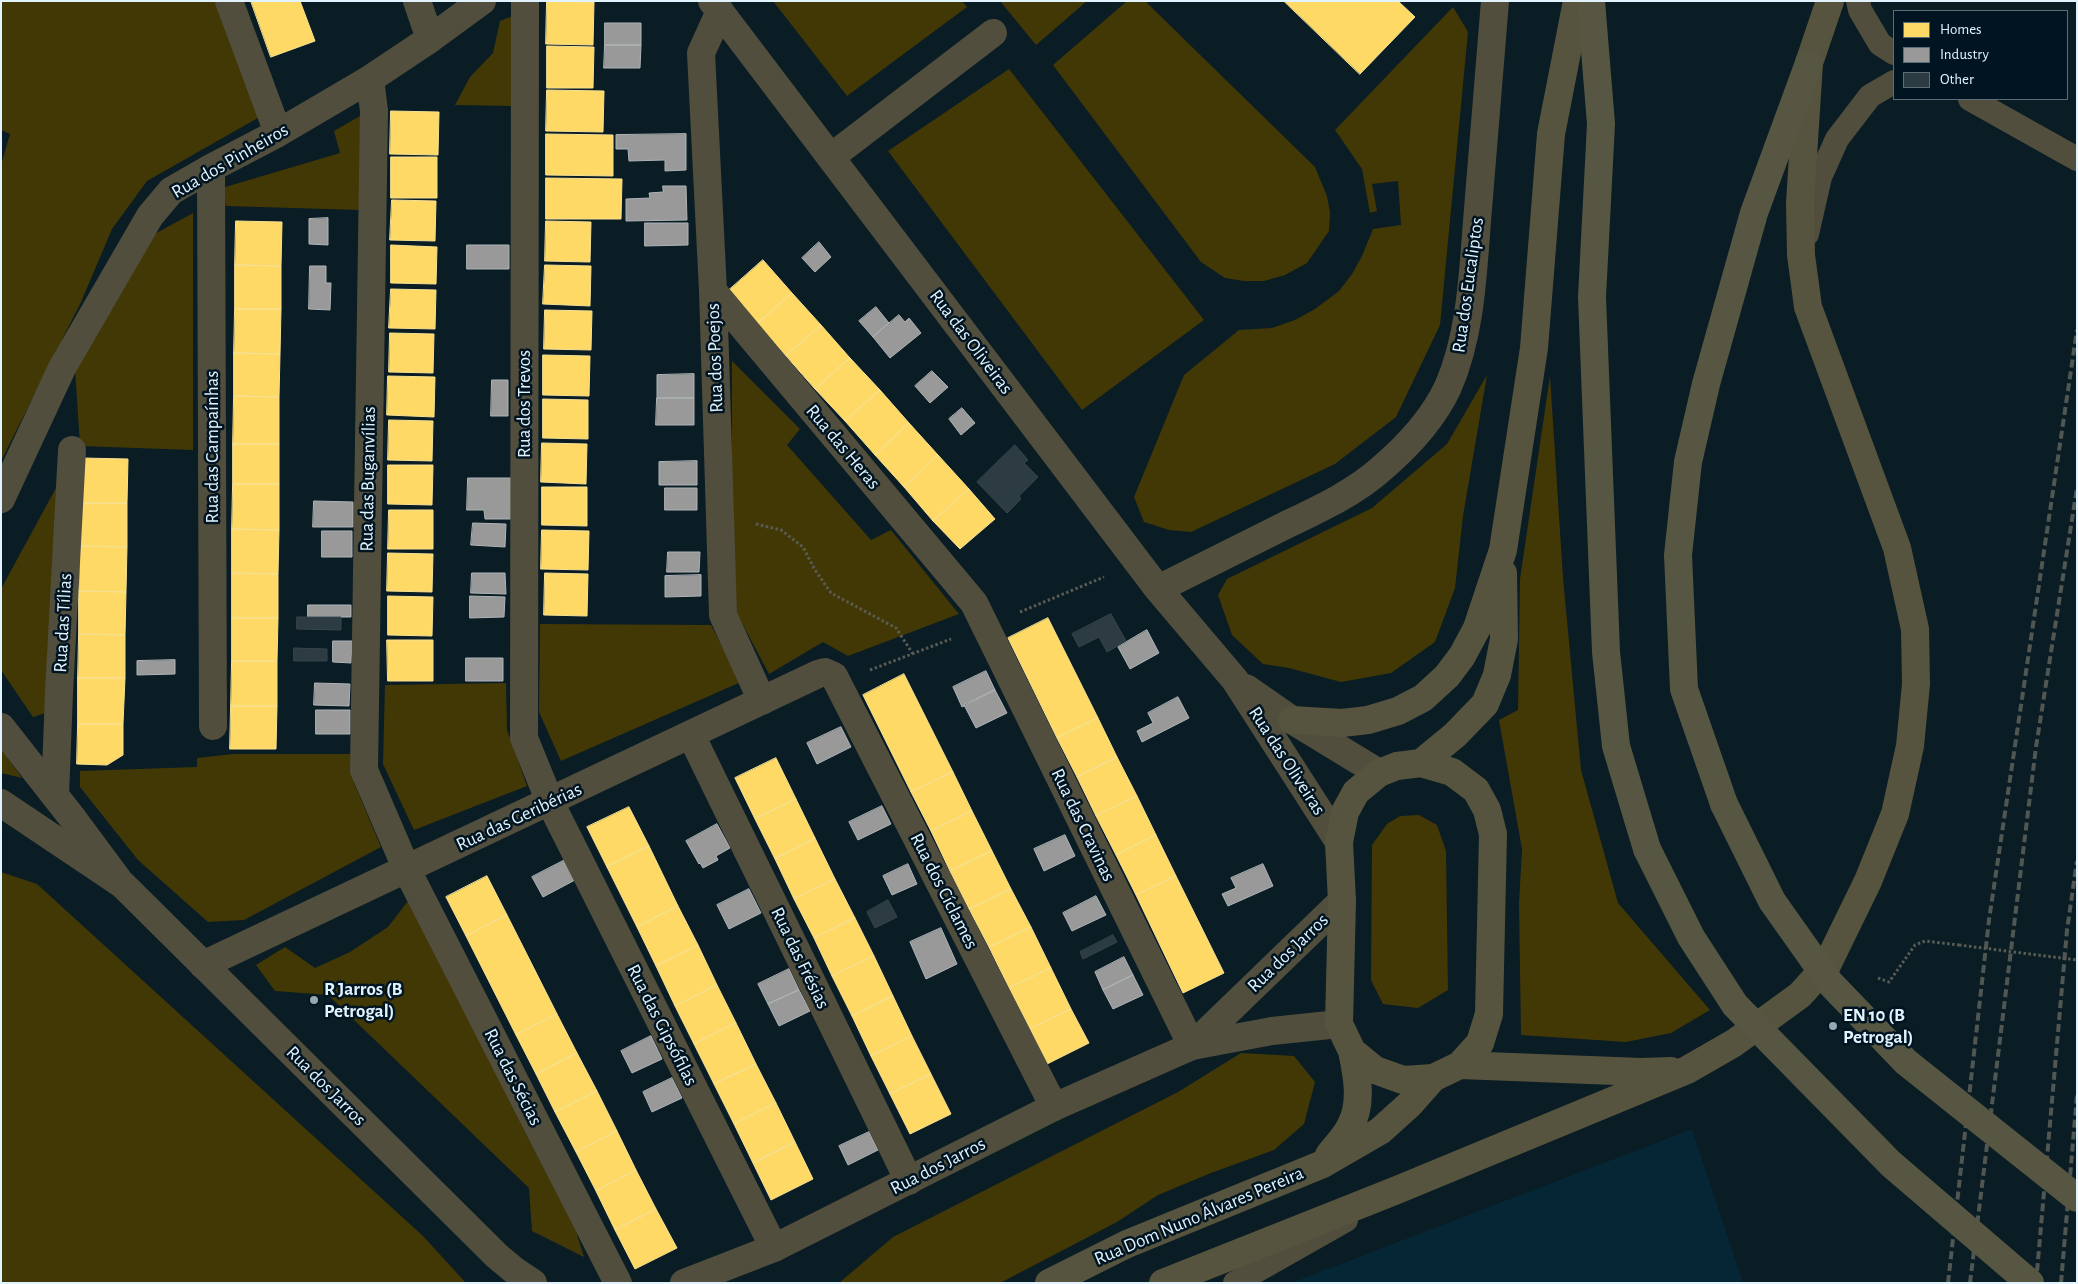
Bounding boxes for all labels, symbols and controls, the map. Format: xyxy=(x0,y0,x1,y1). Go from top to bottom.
legend xyxy=(1893,10,2068,100)
text: Homes xyxy=(1940,22,1982,37)
text: Industry xyxy=(1940,47,1989,62)
text: Other xyxy=(1940,72,1974,87)
street label: Rua dos Pinheiros xyxy=(168,118,292,204)
street label: Rua dos Eucaliptos xyxy=(1447,216,1489,354)
street label: Rua das Oliveiras xyxy=(924,285,1018,399)
street label: Rua dos Poejos xyxy=(702,303,728,413)
street label: Rua dos Trevos xyxy=(513,350,535,458)
street label: Rua das Campaínhas xyxy=(201,371,223,523)
street label: Rua das Heras xyxy=(801,400,885,494)
street label: Rua das Buganvílias xyxy=(355,406,381,552)
street label: Rua das Tílias xyxy=(49,573,77,673)
street label: Rua das Oliveiras xyxy=(1243,702,1331,820)
street label: Rua das Cravinas xyxy=(1046,765,1120,885)
street label: Rua das Geribérias xyxy=(452,778,586,856)
street label: Rua dos Cíclames xyxy=(905,829,983,953)
street label: Rua das Frésias xyxy=(766,903,834,1013)
street label: Rua dos Jarros xyxy=(1243,909,1333,997)
street label: Rua das Gipsófilas xyxy=(622,960,702,1090)
place label: R Jarros (B Petrogal) xyxy=(324,978,403,1022)
marker: R Jarros (B Petrogal) xyxy=(308,994,320,1006)
place label: EN 10 (B Petrogal) xyxy=(1843,1004,1913,1048)
marker: EN 10 (B Petrogal) xyxy=(1827,1020,1839,1032)
street label: Rua das Sécias xyxy=(479,1025,547,1129)
street label: Rua dos Jarros xyxy=(281,1041,371,1131)
street label: Rua dos Jarros xyxy=(887,1132,989,1200)
street label: Rua Dom Nuno Álvares Pereira xyxy=(1091,1162,1307,1270)

